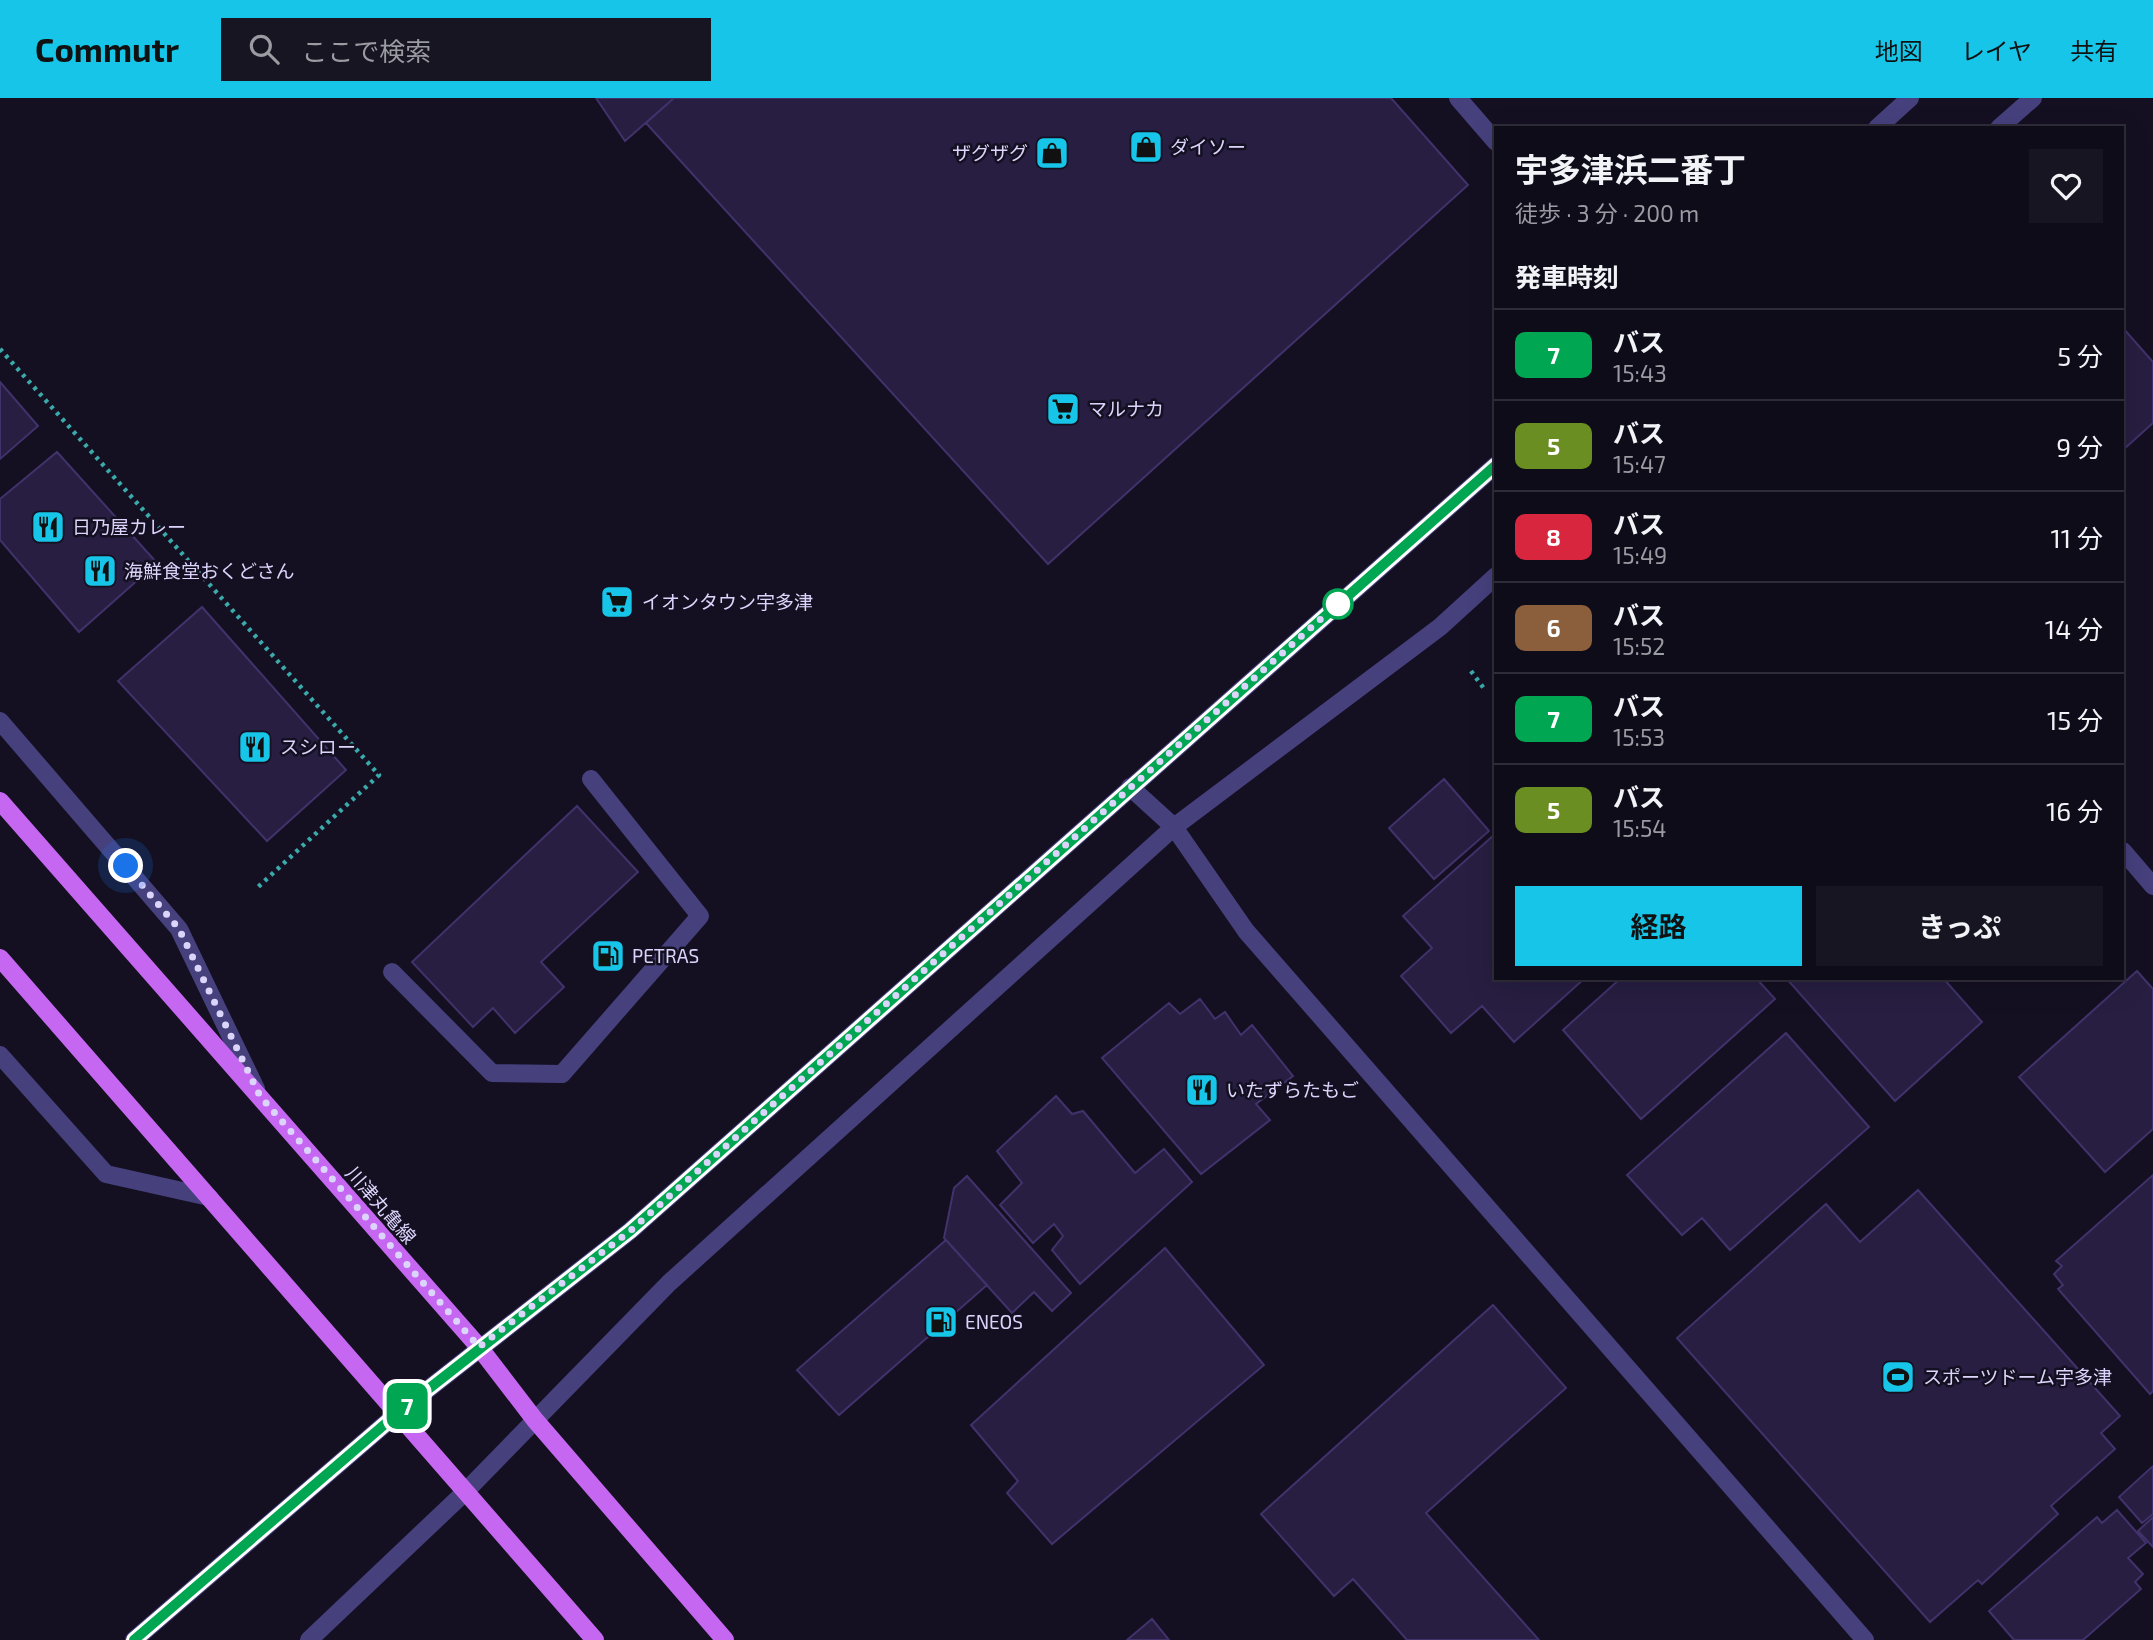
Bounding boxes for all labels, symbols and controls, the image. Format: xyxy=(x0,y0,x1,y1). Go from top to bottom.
search box xyxy=(221,18,711,81)
text: Commutr xyxy=(35,29,179,69)
icon: search xyxy=(245,30,283,68)
text: ここで検索 xyxy=(301,35,431,66)
text: 地図 xyxy=(1875,36,1923,65)
text: レイヤ xyxy=(1961,36,2032,65)
text: 共有 xyxy=(2070,36,2118,65)
shop icon: ダイソー xyxy=(1127,128,1165,166)
shop icon: ザグザグ xyxy=(1033,134,1071,172)
place label: ダイソー xyxy=(1170,135,1246,158)
place label: ザグザグ xyxy=(952,141,1028,164)
text: 宇多津浜二番丁 xyxy=(1515,149,1746,189)
button: heart xyxy=(2029,149,2103,223)
text: 徒歩 · 3 分 · 200 m xyxy=(1515,199,1699,227)
text: 発車時刻 xyxy=(1515,261,1619,292)
text: バス xyxy=(1613,326,1665,357)
text: 7 xyxy=(1547,340,1560,369)
text: 5 分 xyxy=(2057,340,2103,371)
text: 15:43 xyxy=(1613,359,1667,387)
supermarket icon: マルナカ xyxy=(1044,390,1082,428)
place label: マルナカ xyxy=(1088,397,1164,420)
text: バス xyxy=(1613,417,1665,448)
text: 5 xyxy=(1547,431,1560,460)
text: 9 分 xyxy=(2056,431,2103,462)
text: 15:47 xyxy=(1613,450,1666,478)
restaurant icon: 日乃屋カレー xyxy=(29,508,67,546)
text: バス xyxy=(1613,508,1665,539)
place label: 日乃屋カレー xyxy=(72,515,186,538)
text: 8 xyxy=(1546,522,1561,551)
text: 11 分 xyxy=(2051,522,2103,553)
text: 15:49 xyxy=(1613,541,1667,569)
restaurant icon: 海鮮食堂おくどさん xyxy=(81,552,119,590)
place label: 海鮮食堂おくどさん xyxy=(124,559,294,582)
supermarket icon: イオンタウン宇多津 xyxy=(598,583,636,621)
unlabelled marker xyxy=(1323,589,1353,619)
place label: イオンタウン宇多津 xyxy=(642,590,813,613)
text: バス xyxy=(1613,599,1665,630)
text: 6 xyxy=(1546,613,1561,642)
text: 14 分 xyxy=(2045,613,2103,644)
text: 15:52 xyxy=(1613,632,1665,660)
text: バス xyxy=(1613,690,1665,721)
text: 7 xyxy=(1547,704,1560,733)
text: 15 分 xyxy=(2047,704,2103,735)
text: 15:53 xyxy=(1613,723,1665,751)
restaurant icon: スシロー xyxy=(236,728,274,766)
place label: スシロー xyxy=(280,735,356,758)
text: バス xyxy=(1613,781,1665,812)
text: 5 xyxy=(1547,795,1560,824)
text: 16 分 xyxy=(2046,795,2103,826)
text: 15:54 xyxy=(1613,814,1666,842)
your location xyxy=(108,848,143,883)
button: 経路 xyxy=(1515,886,1802,966)
button: きっぷ xyxy=(1816,886,2103,966)
fuel station icon: PETRAS xyxy=(589,937,627,975)
place label: PETRAS xyxy=(632,944,699,967)
restaurant icon: いたずらたもご xyxy=(1183,1071,1221,1109)
place label: いたずらたもご xyxy=(1226,1078,1359,1101)
street label: 川津丸亀線 xyxy=(342,1161,421,1248)
fuel station icon: ENEOS xyxy=(922,1303,960,1341)
place label: ENEOS xyxy=(965,1310,1023,1333)
sports icon: スポーツドーム宇多津 xyxy=(1879,1358,1917,1396)
place label: スポーツドーム宇多津 xyxy=(1923,1365,2112,1388)
line badge: 7 xyxy=(384,1383,430,1429)
text: 7 xyxy=(401,1391,413,1420)

